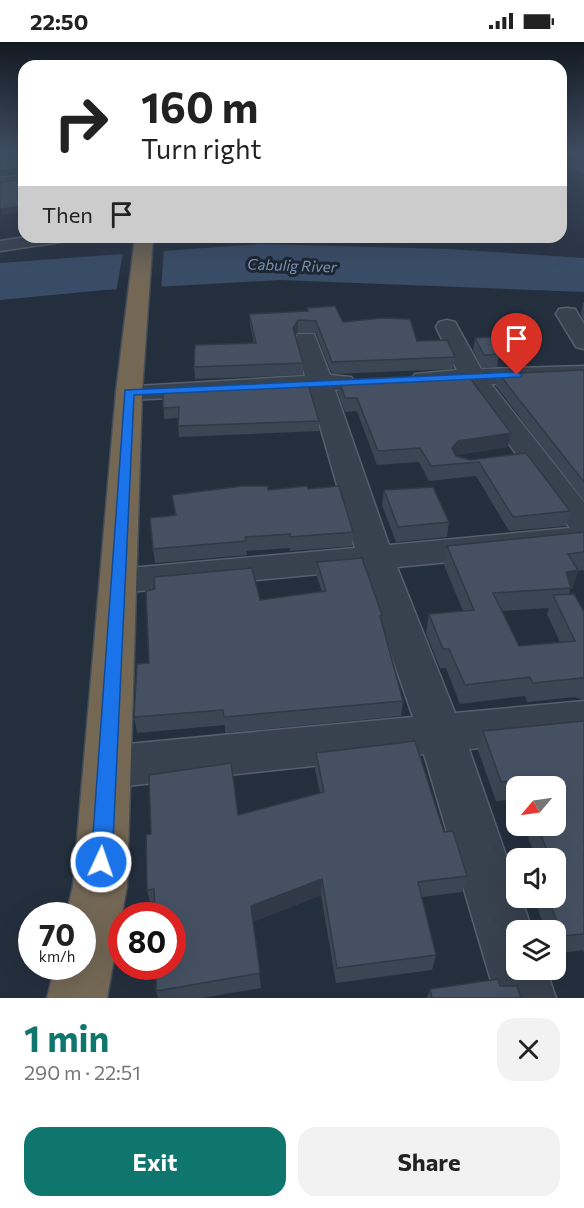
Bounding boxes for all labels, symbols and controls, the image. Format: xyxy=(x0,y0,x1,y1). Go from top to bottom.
text: 22:50 xyxy=(30,8,88,35)
text: 160 m xyxy=(141,80,259,132)
icon: right xyxy=(42,84,120,162)
text: Turn right xyxy=(141,132,261,165)
icon: arrive xyxy=(105,198,138,231)
text: Then xyxy=(42,201,93,228)
water label: Cabulig River xyxy=(247,254,338,276)
pin xyxy=(491,313,542,375)
icon: arrive xyxy=(500,322,533,355)
north arrow xyxy=(506,776,566,836)
map controls xyxy=(506,776,566,980)
position arrow xyxy=(69,830,133,894)
button: sound xyxy=(506,848,566,908)
speed limit sign: 80 xyxy=(108,902,186,980)
text: 70 xyxy=(39,915,75,952)
button: layers xyxy=(506,920,566,980)
text: km/h xyxy=(39,947,75,965)
text: 1 min xyxy=(24,1015,109,1059)
button: close xyxy=(497,1018,560,1081)
text: 290 m · 22:51 xyxy=(24,1060,141,1084)
button: Exit xyxy=(24,1127,286,1196)
button: Share xyxy=(298,1127,560,1196)

